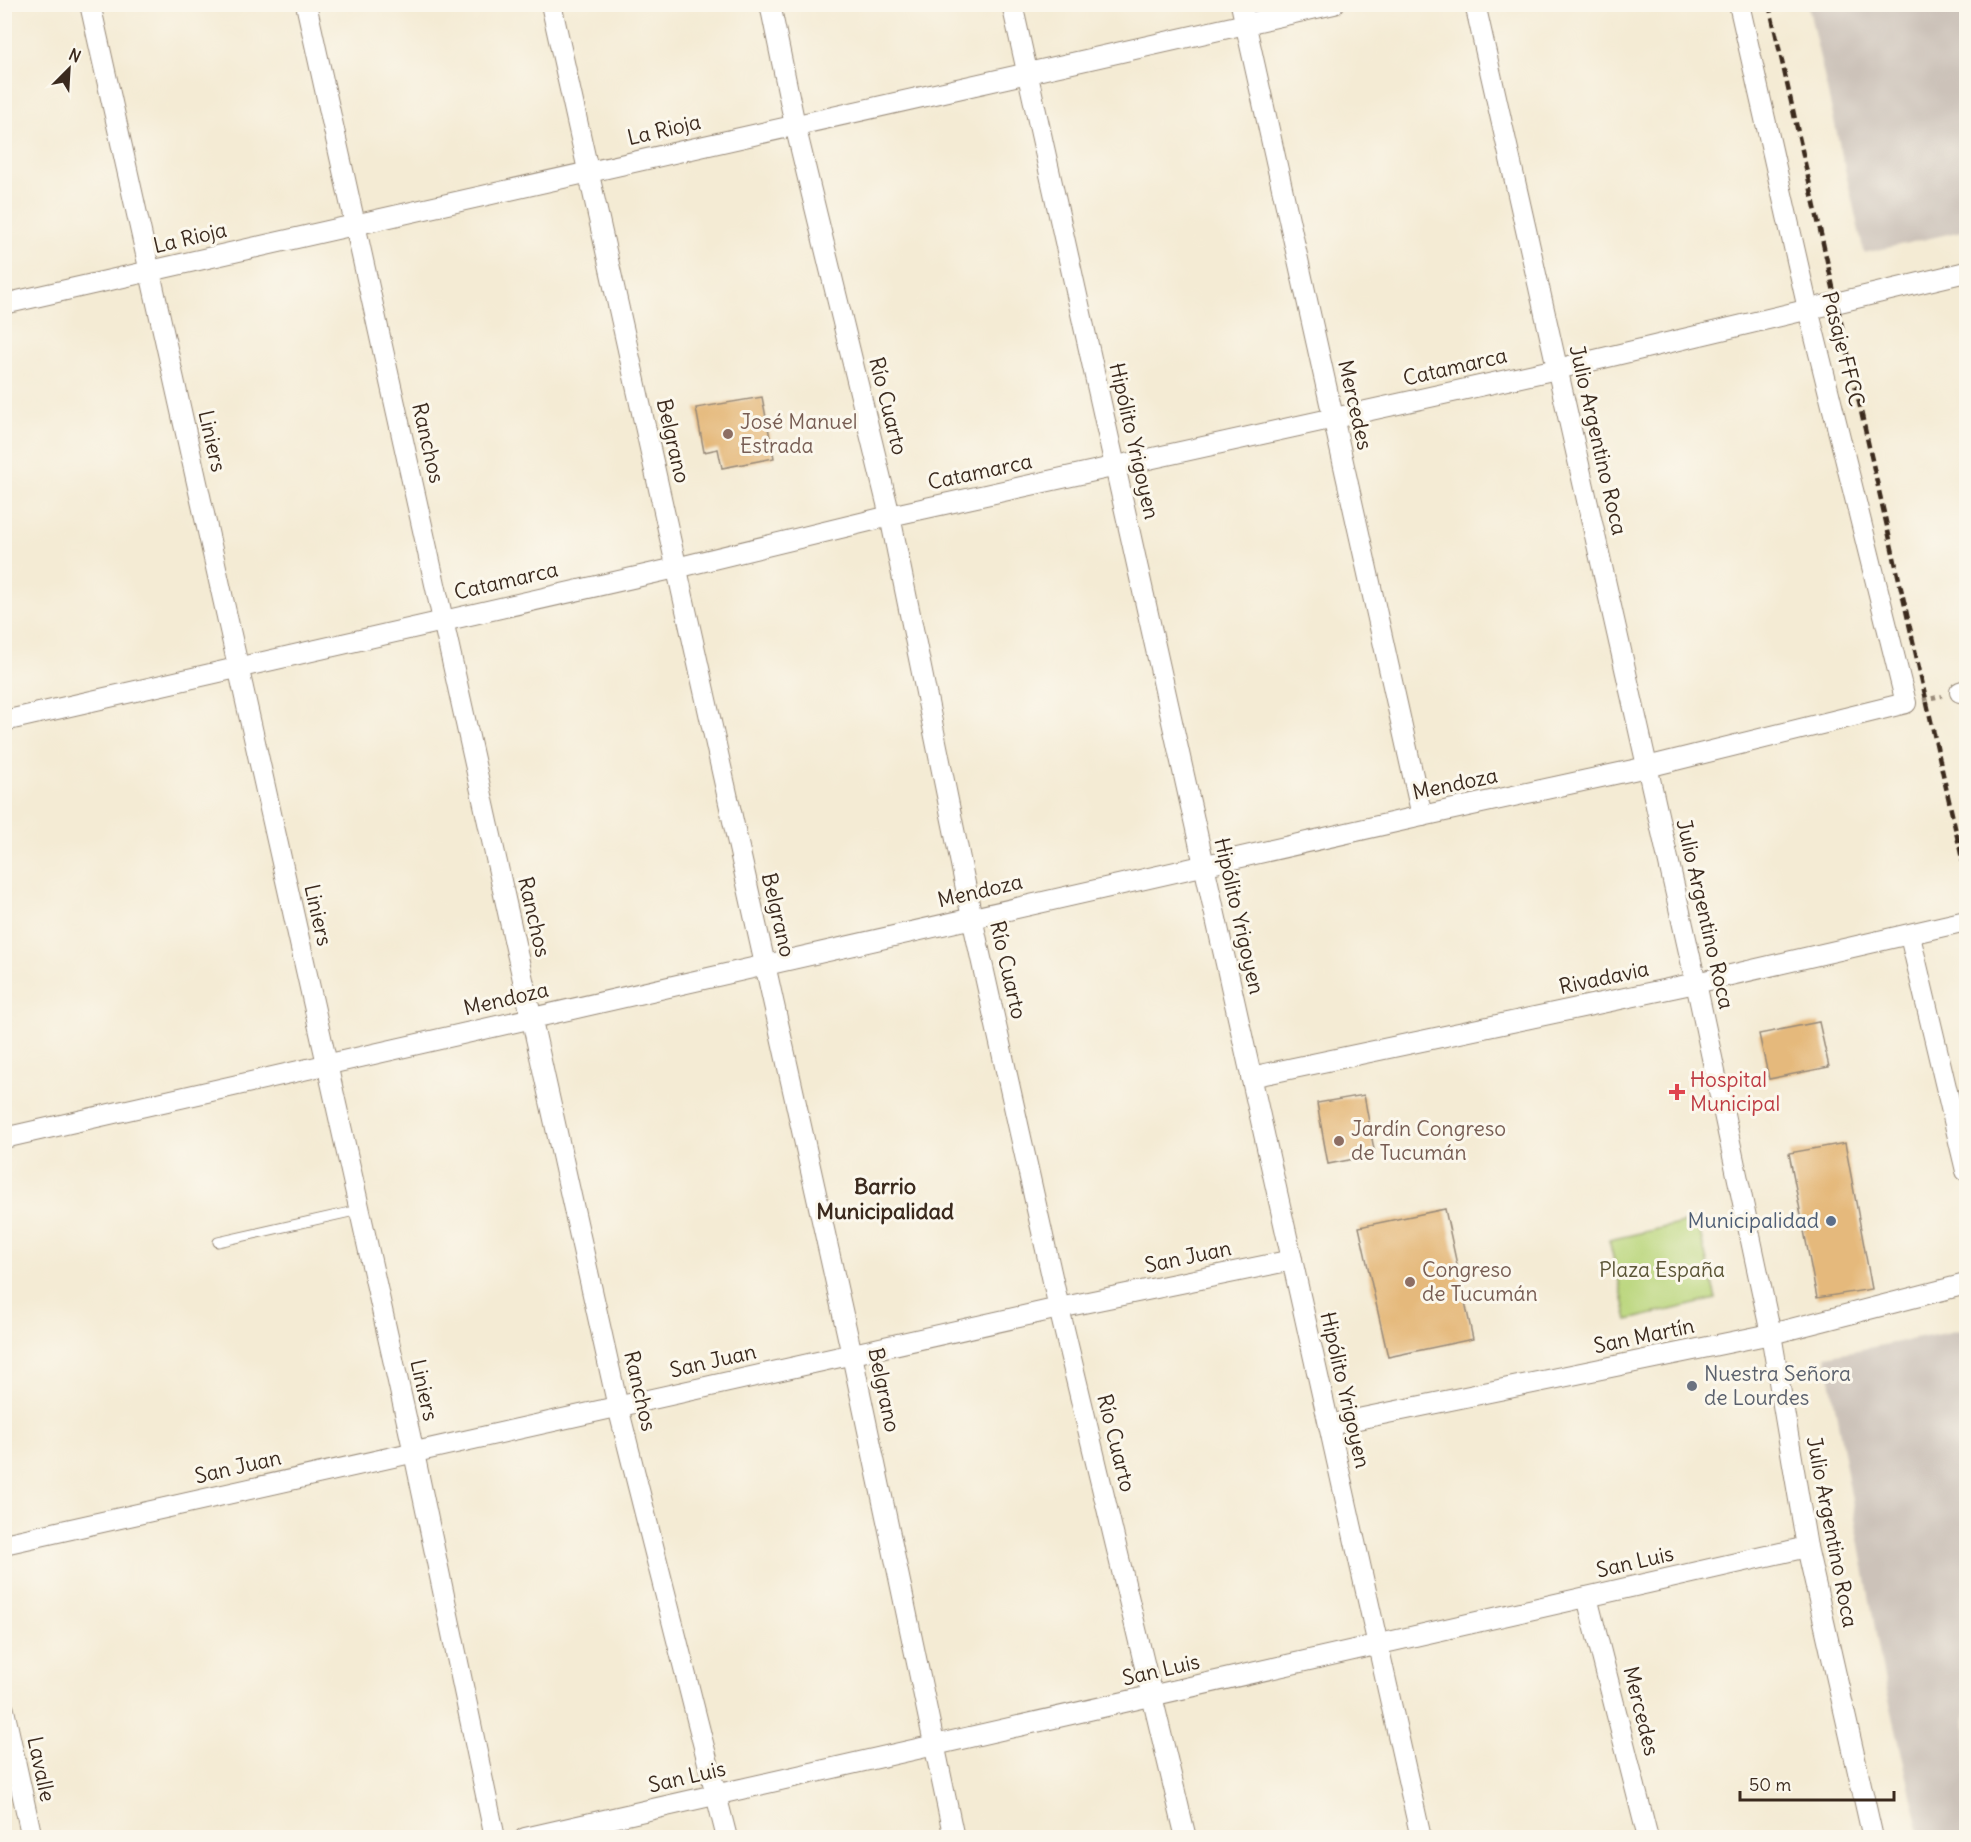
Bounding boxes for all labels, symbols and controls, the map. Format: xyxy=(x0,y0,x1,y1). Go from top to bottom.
north arrow xyxy=(39,39,99,99)
text: N xyxy=(66,44,84,67)
street label: La Rioja xyxy=(624,108,703,151)
street label: La Rioja xyxy=(150,216,229,259)
street label: Pasaje FFCC xyxy=(1816,289,1871,409)
street label: Catamarca xyxy=(1400,341,1510,392)
street label: Julio Argentino Roca xyxy=(1563,342,1633,538)
street label: Río Cuarto xyxy=(863,354,914,458)
street label: Mercedes xyxy=(1332,357,1379,452)
street label: Hipólito Yrigoyen xyxy=(1103,360,1166,522)
street label: Belgrano xyxy=(651,396,696,486)
street label: Ranchos xyxy=(406,400,451,486)
street label: Liniers xyxy=(192,407,233,474)
place label: José Manuel Estrada xyxy=(740,408,857,459)
marker: José Manuel Estrada xyxy=(721,427,735,441)
street label: Catamarca xyxy=(925,447,1035,496)
street label: Catamarca xyxy=(451,555,561,606)
street label: Mendoza xyxy=(1410,761,1500,806)
street label: Julio Argentino Roca xyxy=(1670,816,1740,1012)
street label: Hipólito Yrigoyen xyxy=(1208,835,1271,997)
street label: Mendoza xyxy=(935,868,1025,913)
street label: Belgrano xyxy=(756,870,801,960)
street label: Ranchos xyxy=(512,874,557,960)
street label: Liniers xyxy=(298,881,339,948)
street label: Río Cuarto xyxy=(984,918,1033,1022)
street label: Rivadavia xyxy=(1556,955,1651,1000)
street label: Mendoza xyxy=(461,976,551,1021)
place label: Hospital Municipal xyxy=(1690,1066,1780,1117)
marker: Hospital Municipal xyxy=(1668,1083,1686,1101)
place label: Jardín Congreso de Tucumán xyxy=(1351,1115,1506,1166)
marker: Jardín Congreso de Tucumán xyxy=(1332,1134,1346,1148)
district label: Barrio Municipalidad xyxy=(816,1172,954,1225)
place label: Municipalidad xyxy=(1688,1207,1819,1234)
marker: Municipalidad xyxy=(1824,1214,1838,1228)
street label: San Juan xyxy=(1142,1234,1234,1279)
place label: Congreso de Tucumán xyxy=(1422,1256,1538,1307)
park label: Plaza España xyxy=(1599,1256,1725,1283)
marker: Congreso de Tucumán xyxy=(1403,1275,1417,1289)
street label: Hipólito Yrigoyen xyxy=(1314,1309,1377,1471)
street label: San Martín xyxy=(1591,1312,1697,1359)
street label: San Juan xyxy=(667,1337,759,1384)
street label: Belgrano xyxy=(862,1345,907,1435)
street label: Ranchos xyxy=(618,1348,663,1434)
street label: Liniers xyxy=(404,1356,445,1423)
place label: Nuestra Señora de Lourdes xyxy=(1704,1360,1851,1411)
marker: Nuestra Señora de Lourdes xyxy=(1685,1379,1699,1393)
street label: Río Cuarto xyxy=(1091,1391,1142,1495)
street label: Julio Argentino Roca xyxy=(1801,1434,1864,1630)
street label: San Juan xyxy=(192,1443,284,1490)
street label: San Luis xyxy=(1594,1540,1676,1583)
street label: San Luis xyxy=(1120,1648,1202,1691)
street label: Mercedes xyxy=(1617,1663,1666,1758)
street label: Lavalle xyxy=(21,1734,62,1804)
street label: San Luis xyxy=(646,1755,728,1798)
scale bar xyxy=(1740,1764,1894,1802)
text: 50 m xyxy=(1749,1773,1791,1796)

